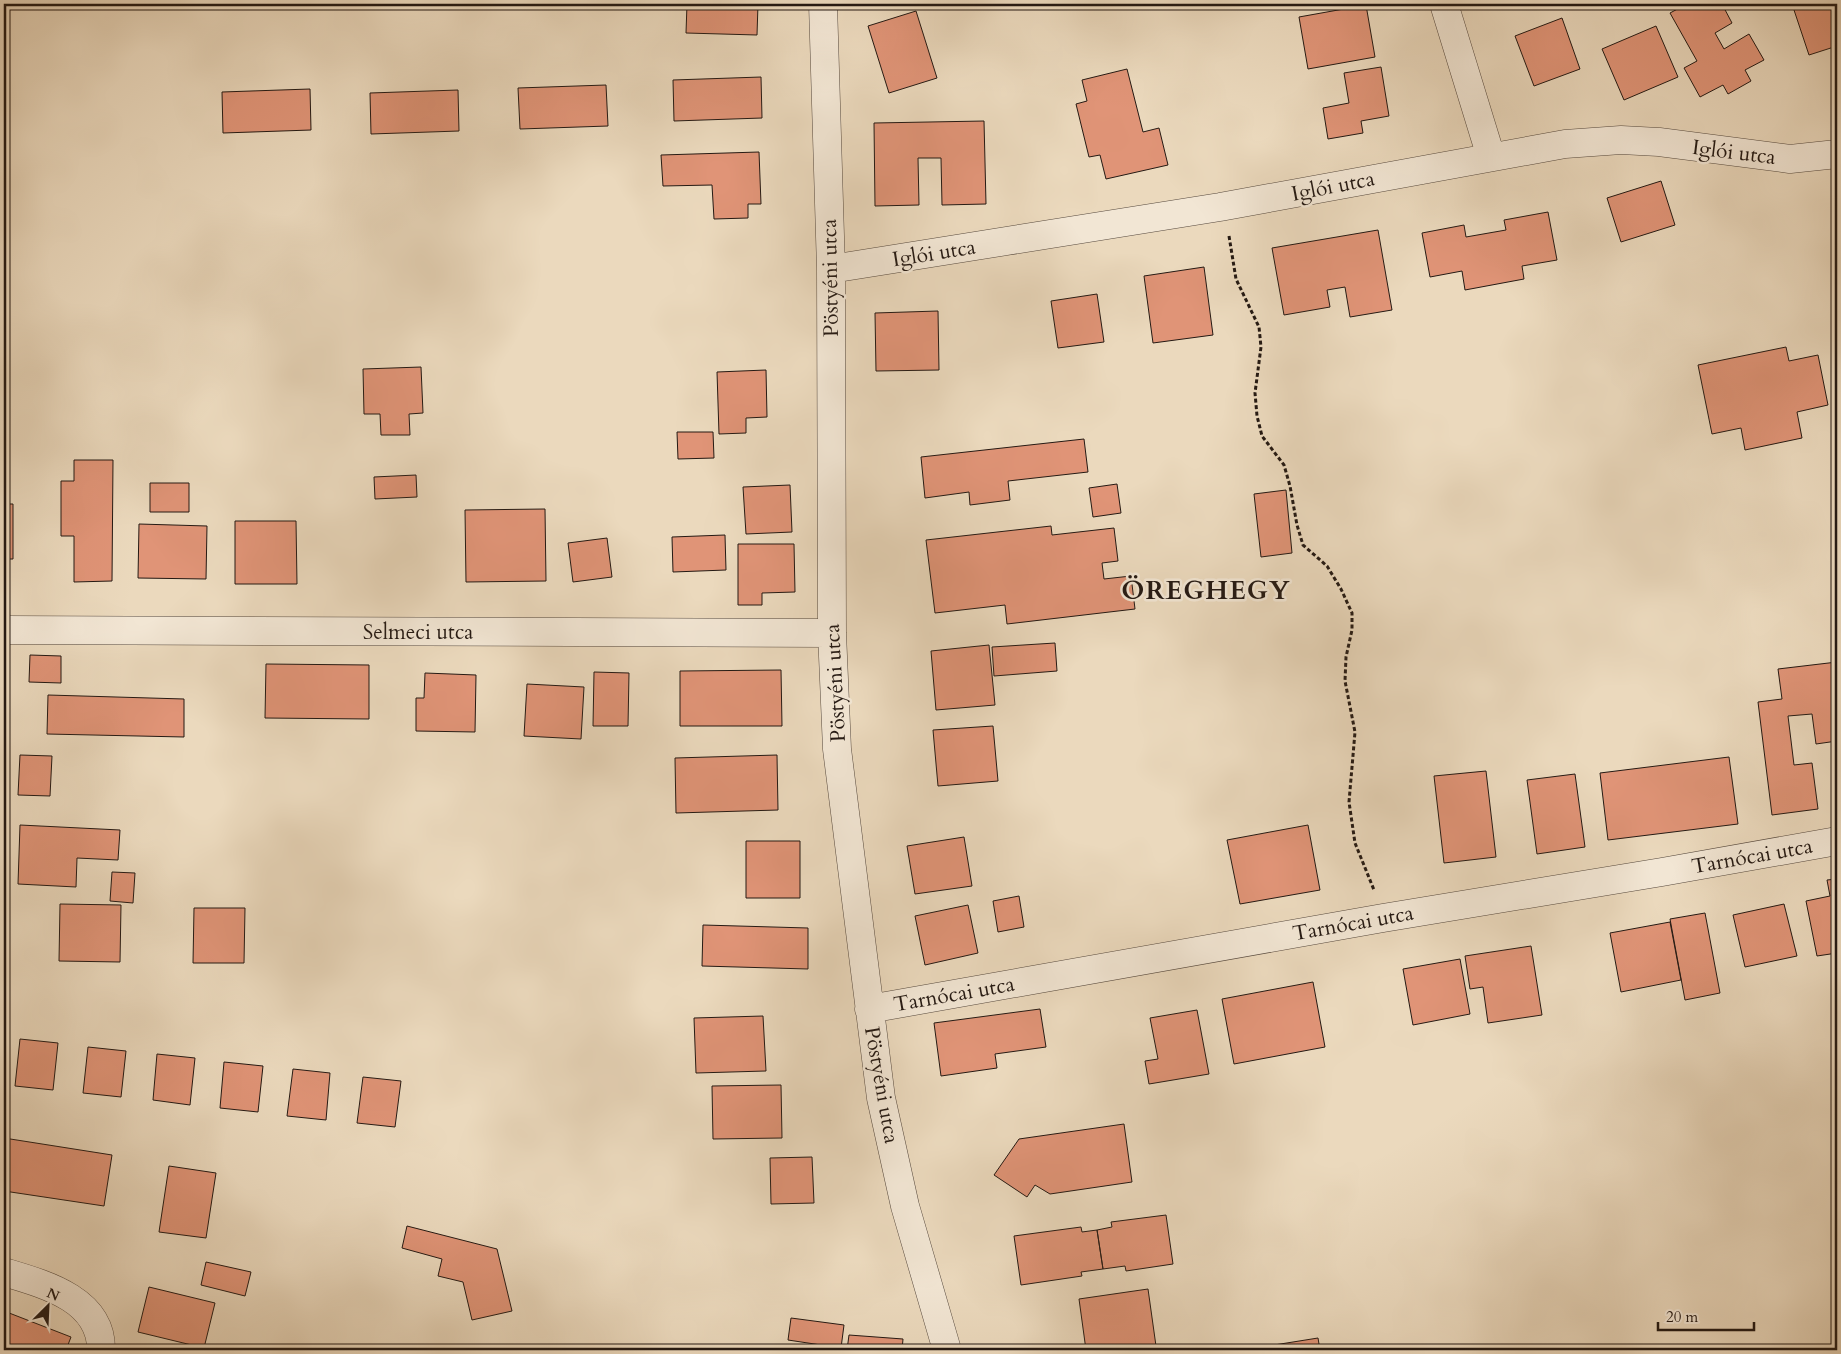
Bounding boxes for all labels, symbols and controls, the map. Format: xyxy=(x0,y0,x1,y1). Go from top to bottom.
street label: Iglói utca xyxy=(1690,133,1777,172)
street label: Iglói utca xyxy=(1289,164,1377,209)
street label: Pöstyéni utca xyxy=(815,219,846,337)
street label: Iglói utca xyxy=(890,233,978,274)
district label: ÖREGHEGY xyxy=(1121,573,1291,608)
street label: Selmeci utca xyxy=(363,618,473,647)
street label: Pöstyéni utca xyxy=(818,623,853,743)
street label: Tarnócai utca xyxy=(1689,832,1815,881)
street label: Tarnócai utca xyxy=(1290,899,1416,948)
street label: Tarnócai utca xyxy=(891,970,1017,1019)
street label: Pöstyéni utca xyxy=(857,1024,906,1146)
north arrow xyxy=(22,1282,72,1332)
text: N xyxy=(44,1283,63,1306)
scale bar xyxy=(1658,1299,1755,1331)
text: 20 m xyxy=(1666,1307,1698,1327)

